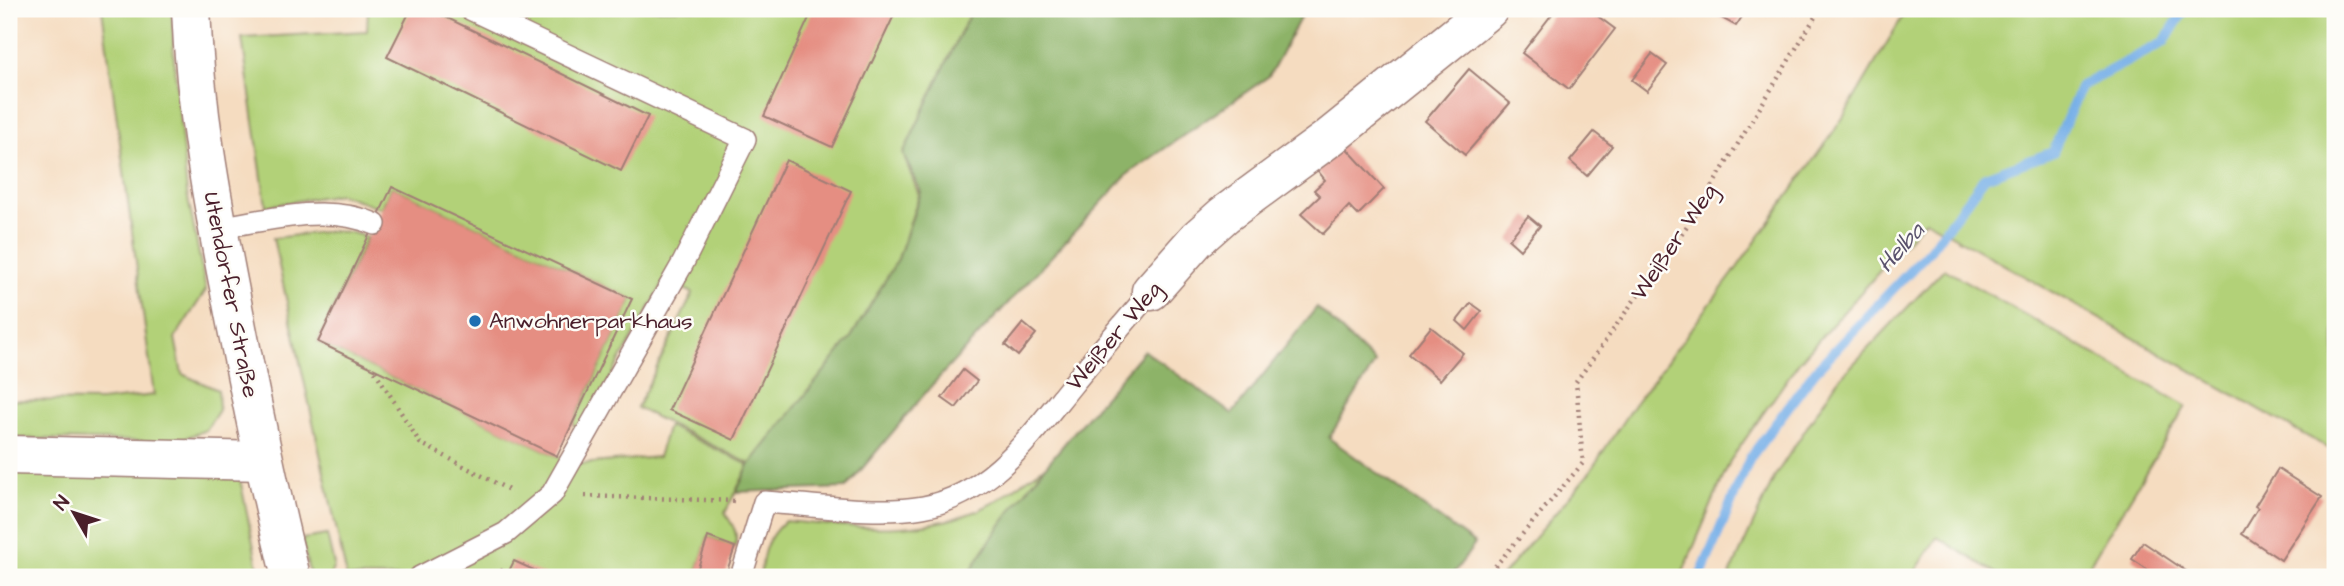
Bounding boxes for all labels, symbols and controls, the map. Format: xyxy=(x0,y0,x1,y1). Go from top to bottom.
street label: Weißer Weg xyxy=(1623,177,1726,307)
street label: Utendorfer Straße xyxy=(195,189,267,401)
water label: Helba xyxy=(1869,214,1934,281)
street label: Weißer Weg xyxy=(1059,274,1170,398)
place label: Anwohnerparkhaus xyxy=(489,305,692,337)
marker: Anwohnerparkhaus xyxy=(467,313,483,329)
north arrow xyxy=(38,477,108,548)
text: N xyxy=(48,490,76,516)

